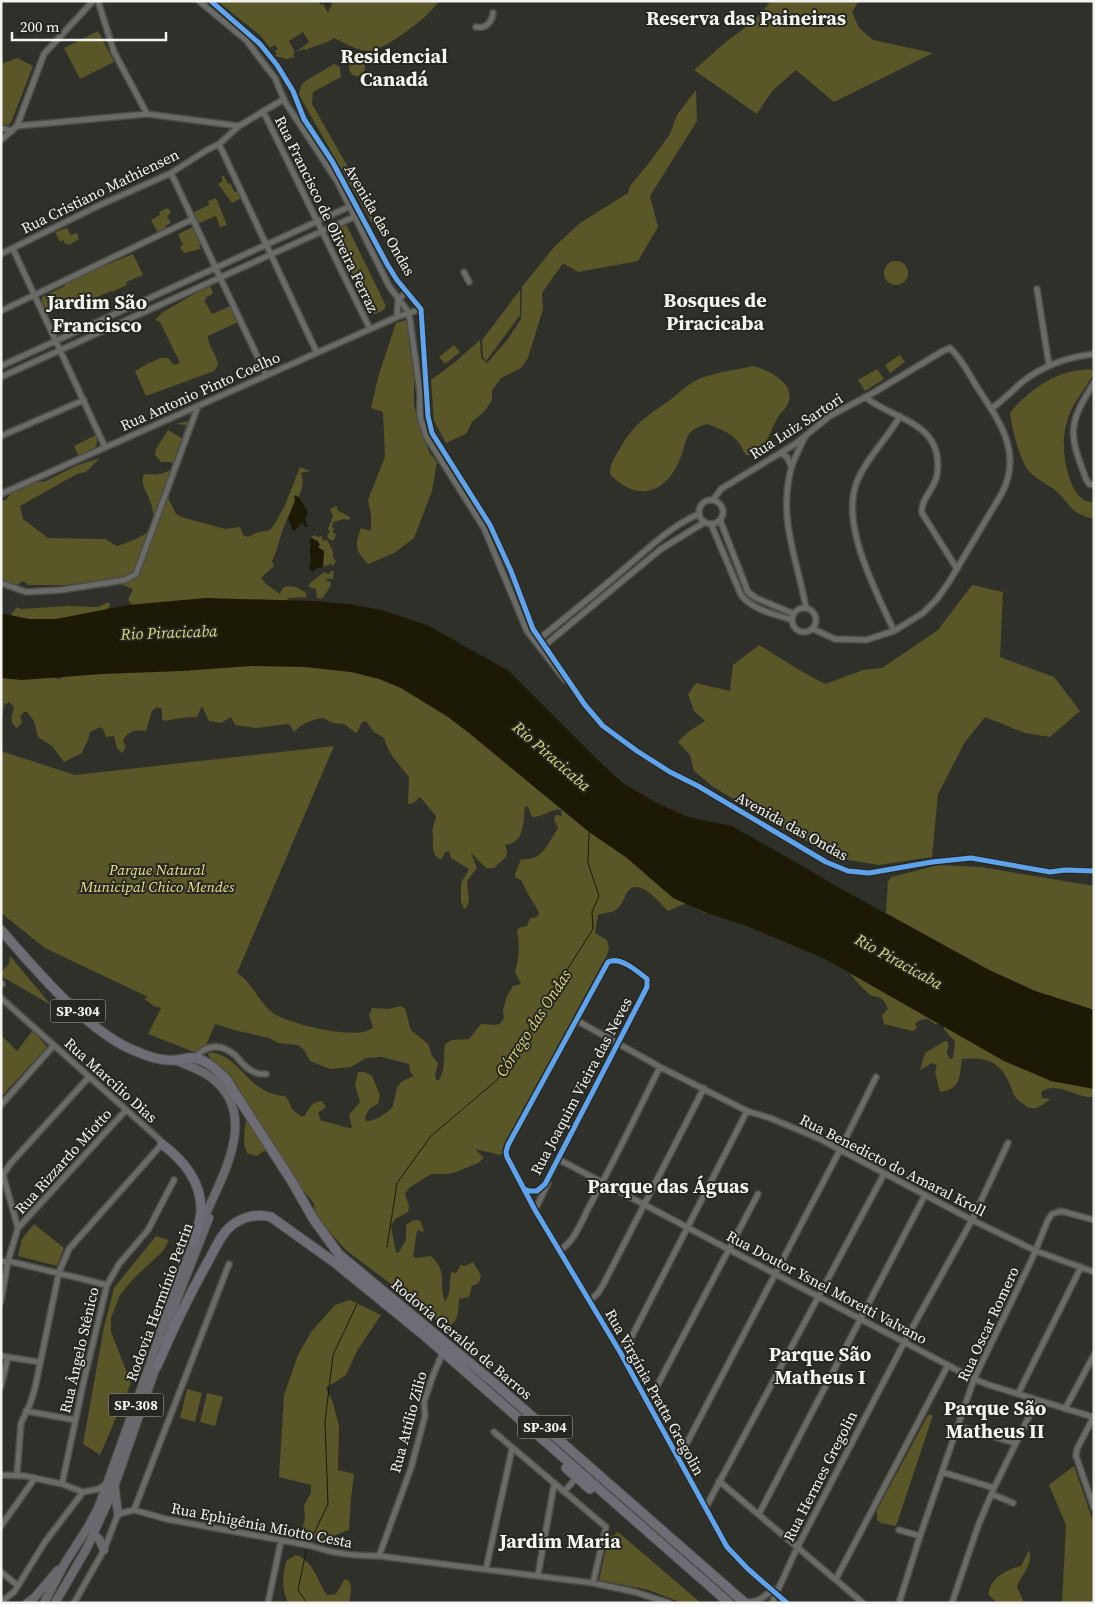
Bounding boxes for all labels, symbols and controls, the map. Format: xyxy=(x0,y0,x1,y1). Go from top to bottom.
district label: Reserva das Paineiras xyxy=(646,4,846,32)
scale bar xyxy=(12,10,166,42)
text: 200 m xyxy=(20,16,60,37)
district label: Residencial Canadá xyxy=(340,42,448,93)
street label: Rua Francisco de Oliveira Ferraz xyxy=(270,112,384,316)
street label: Rua Cristiano Mathiensen xyxy=(18,144,182,238)
street label: Avenida das Ondas xyxy=(340,161,420,279)
district label: Bosques de Piracicaba xyxy=(663,286,767,337)
district label: Jardim São Francisco xyxy=(45,288,147,339)
street label: Rua Antonio Pinto Coelho xyxy=(117,346,283,436)
street label: Rua Luiz Sartori xyxy=(745,388,847,464)
water label: Rio Piracicaba xyxy=(119,619,218,645)
water label: Rio Piracicaba xyxy=(507,715,596,797)
street label: Avenida das Ondas xyxy=(732,786,852,866)
park label: Parque Natural Municipal Chico Mendes xyxy=(79,859,235,897)
water label: Rio Piracicaba xyxy=(850,927,947,994)
water label: Córrego das Ondas xyxy=(490,965,576,1081)
street label: Rua Joaquim Vieira das Neves xyxy=(525,994,637,1178)
road number: SP-304 xyxy=(50,999,106,1022)
street label: Rua Marcílio Dias xyxy=(60,1033,162,1127)
street label: Rua Rizzardo Miotto xyxy=(10,1104,116,1218)
street label: Rua Benedicto do Amaral Kroll xyxy=(796,1109,990,1221)
district label: Parque das Águas xyxy=(587,1172,749,1200)
street label: Rodovia Hermínio Petrin xyxy=(120,1220,198,1384)
street label: Rua Doutor Ysnel Moretti Valvano xyxy=(723,1225,931,1349)
street label: Rua Oscar Romero xyxy=(952,1263,1024,1385)
street label: Rodovia Geraldo de Barros xyxy=(387,1274,537,1404)
street label: Rua Ângelo Stênico xyxy=(54,1285,104,1415)
street label: Rua Virgínia Pratta Gregolin xyxy=(600,1305,710,1479)
district label: Parque São Matheus I xyxy=(769,1340,871,1391)
street label: Rua Attílio Zilio xyxy=(384,1369,432,1475)
road number: SP-308 xyxy=(108,1394,164,1416)
district label: Parque São Matheus II xyxy=(944,1394,1046,1445)
street label: Rua Hermes Gregolin xyxy=(778,1407,862,1545)
road number: SP-304 xyxy=(518,1415,572,1438)
street label: Rua Ephigênia Miotto Cesta xyxy=(170,1497,355,1553)
district label: Jardim Maria xyxy=(497,1527,621,1555)

